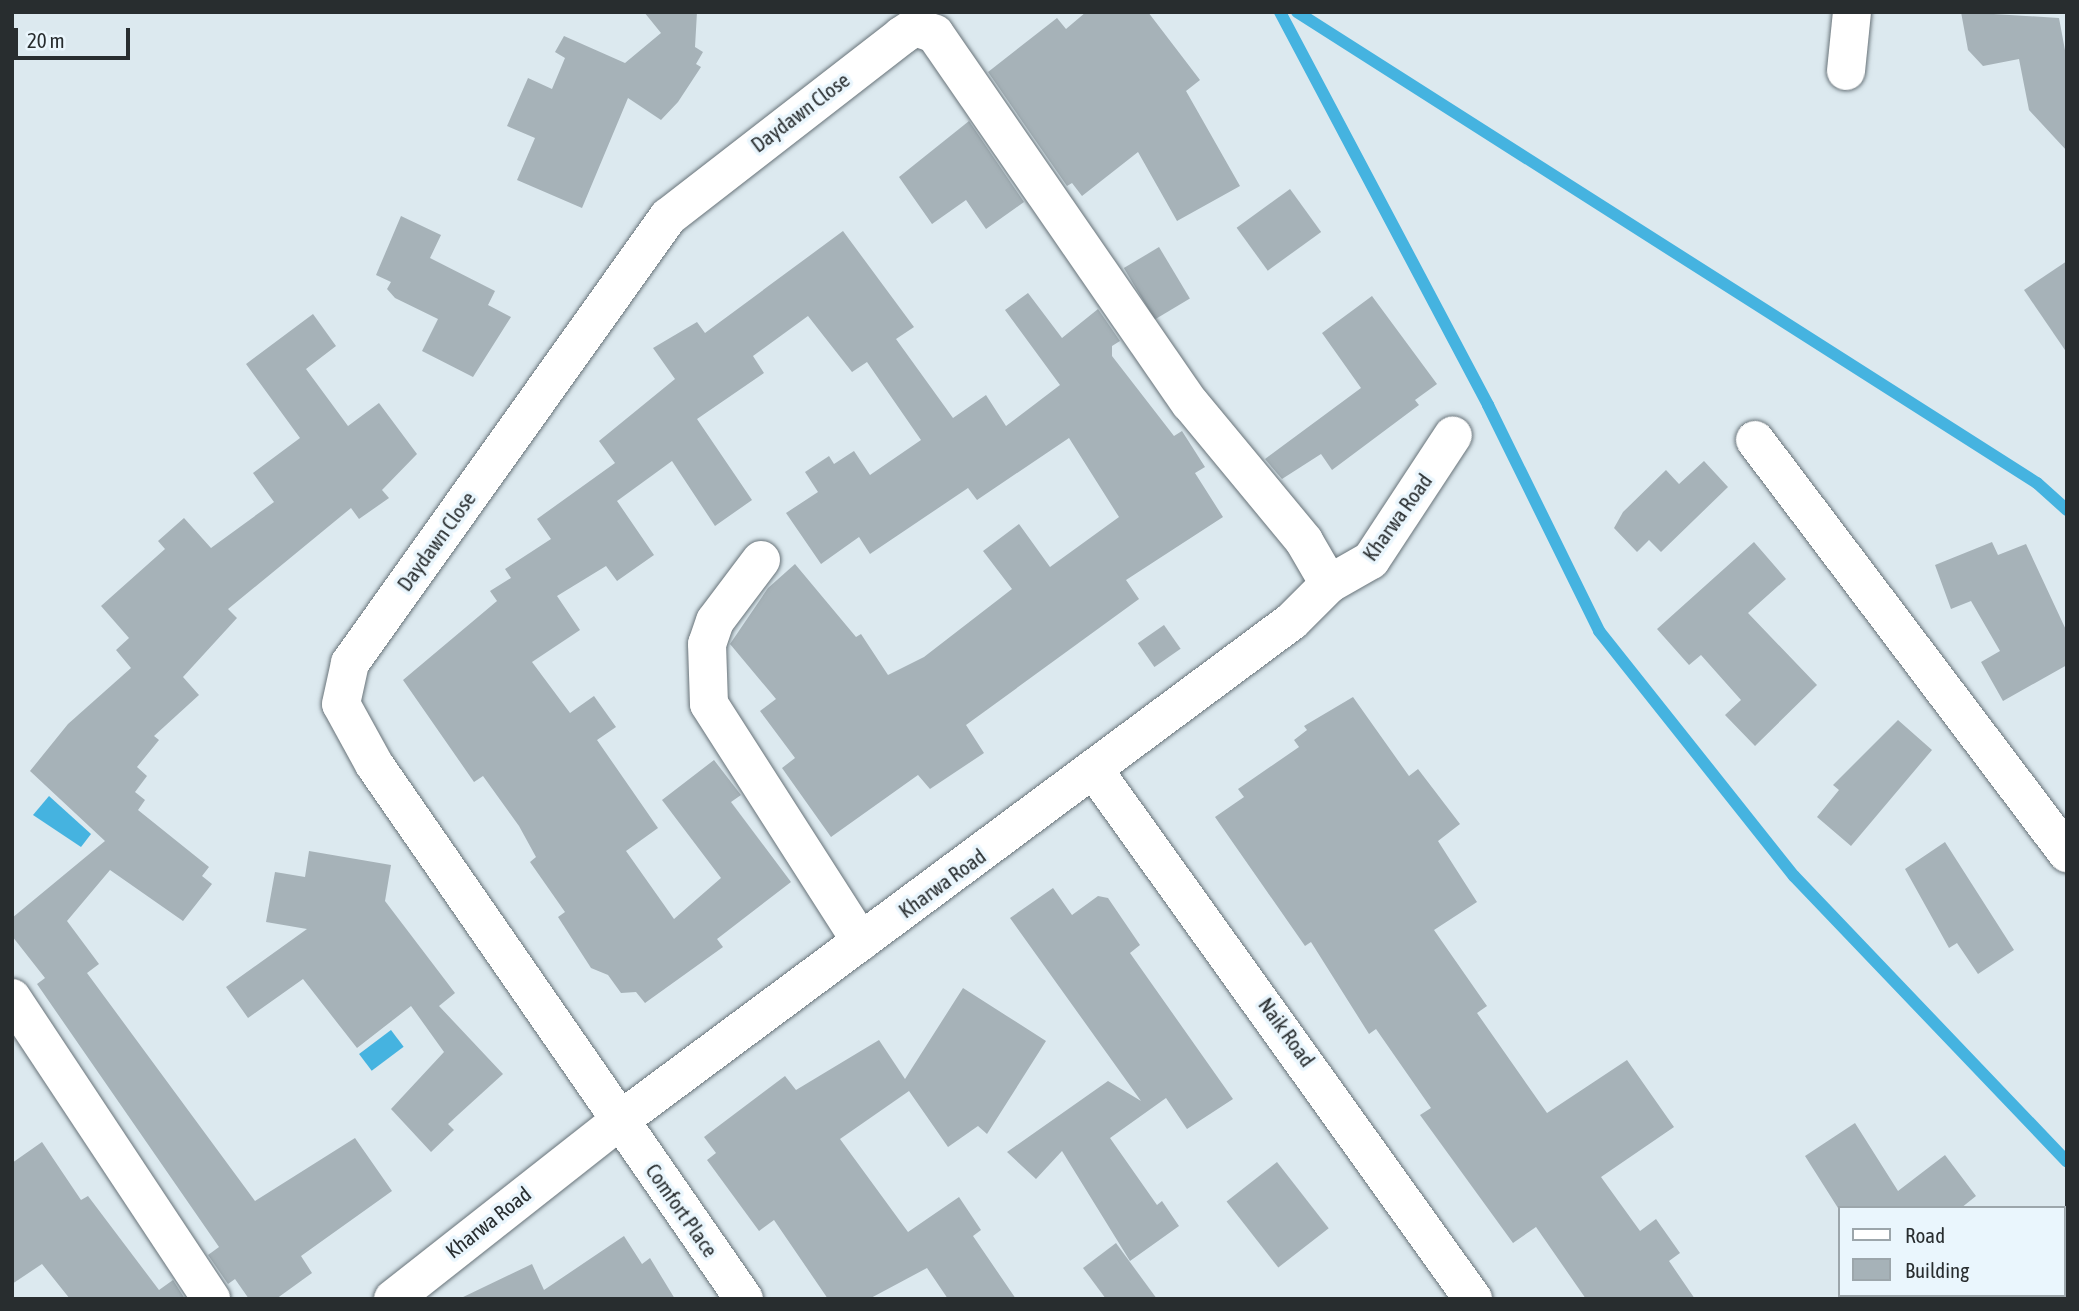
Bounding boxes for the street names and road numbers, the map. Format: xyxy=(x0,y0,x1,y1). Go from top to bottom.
street label: Daydawn Close xyxy=(746,67,854,157)
street label: Kharwa Road xyxy=(1357,469,1437,565)
street label: Daydawn Close xyxy=(391,486,481,596)
street label: Kharwa Road xyxy=(894,843,990,923)
street label: Naik Road xyxy=(1254,993,1320,1071)
street label: Comfort Place xyxy=(641,1159,723,1261)
street label: Kharwa Road xyxy=(440,1181,536,1263)

